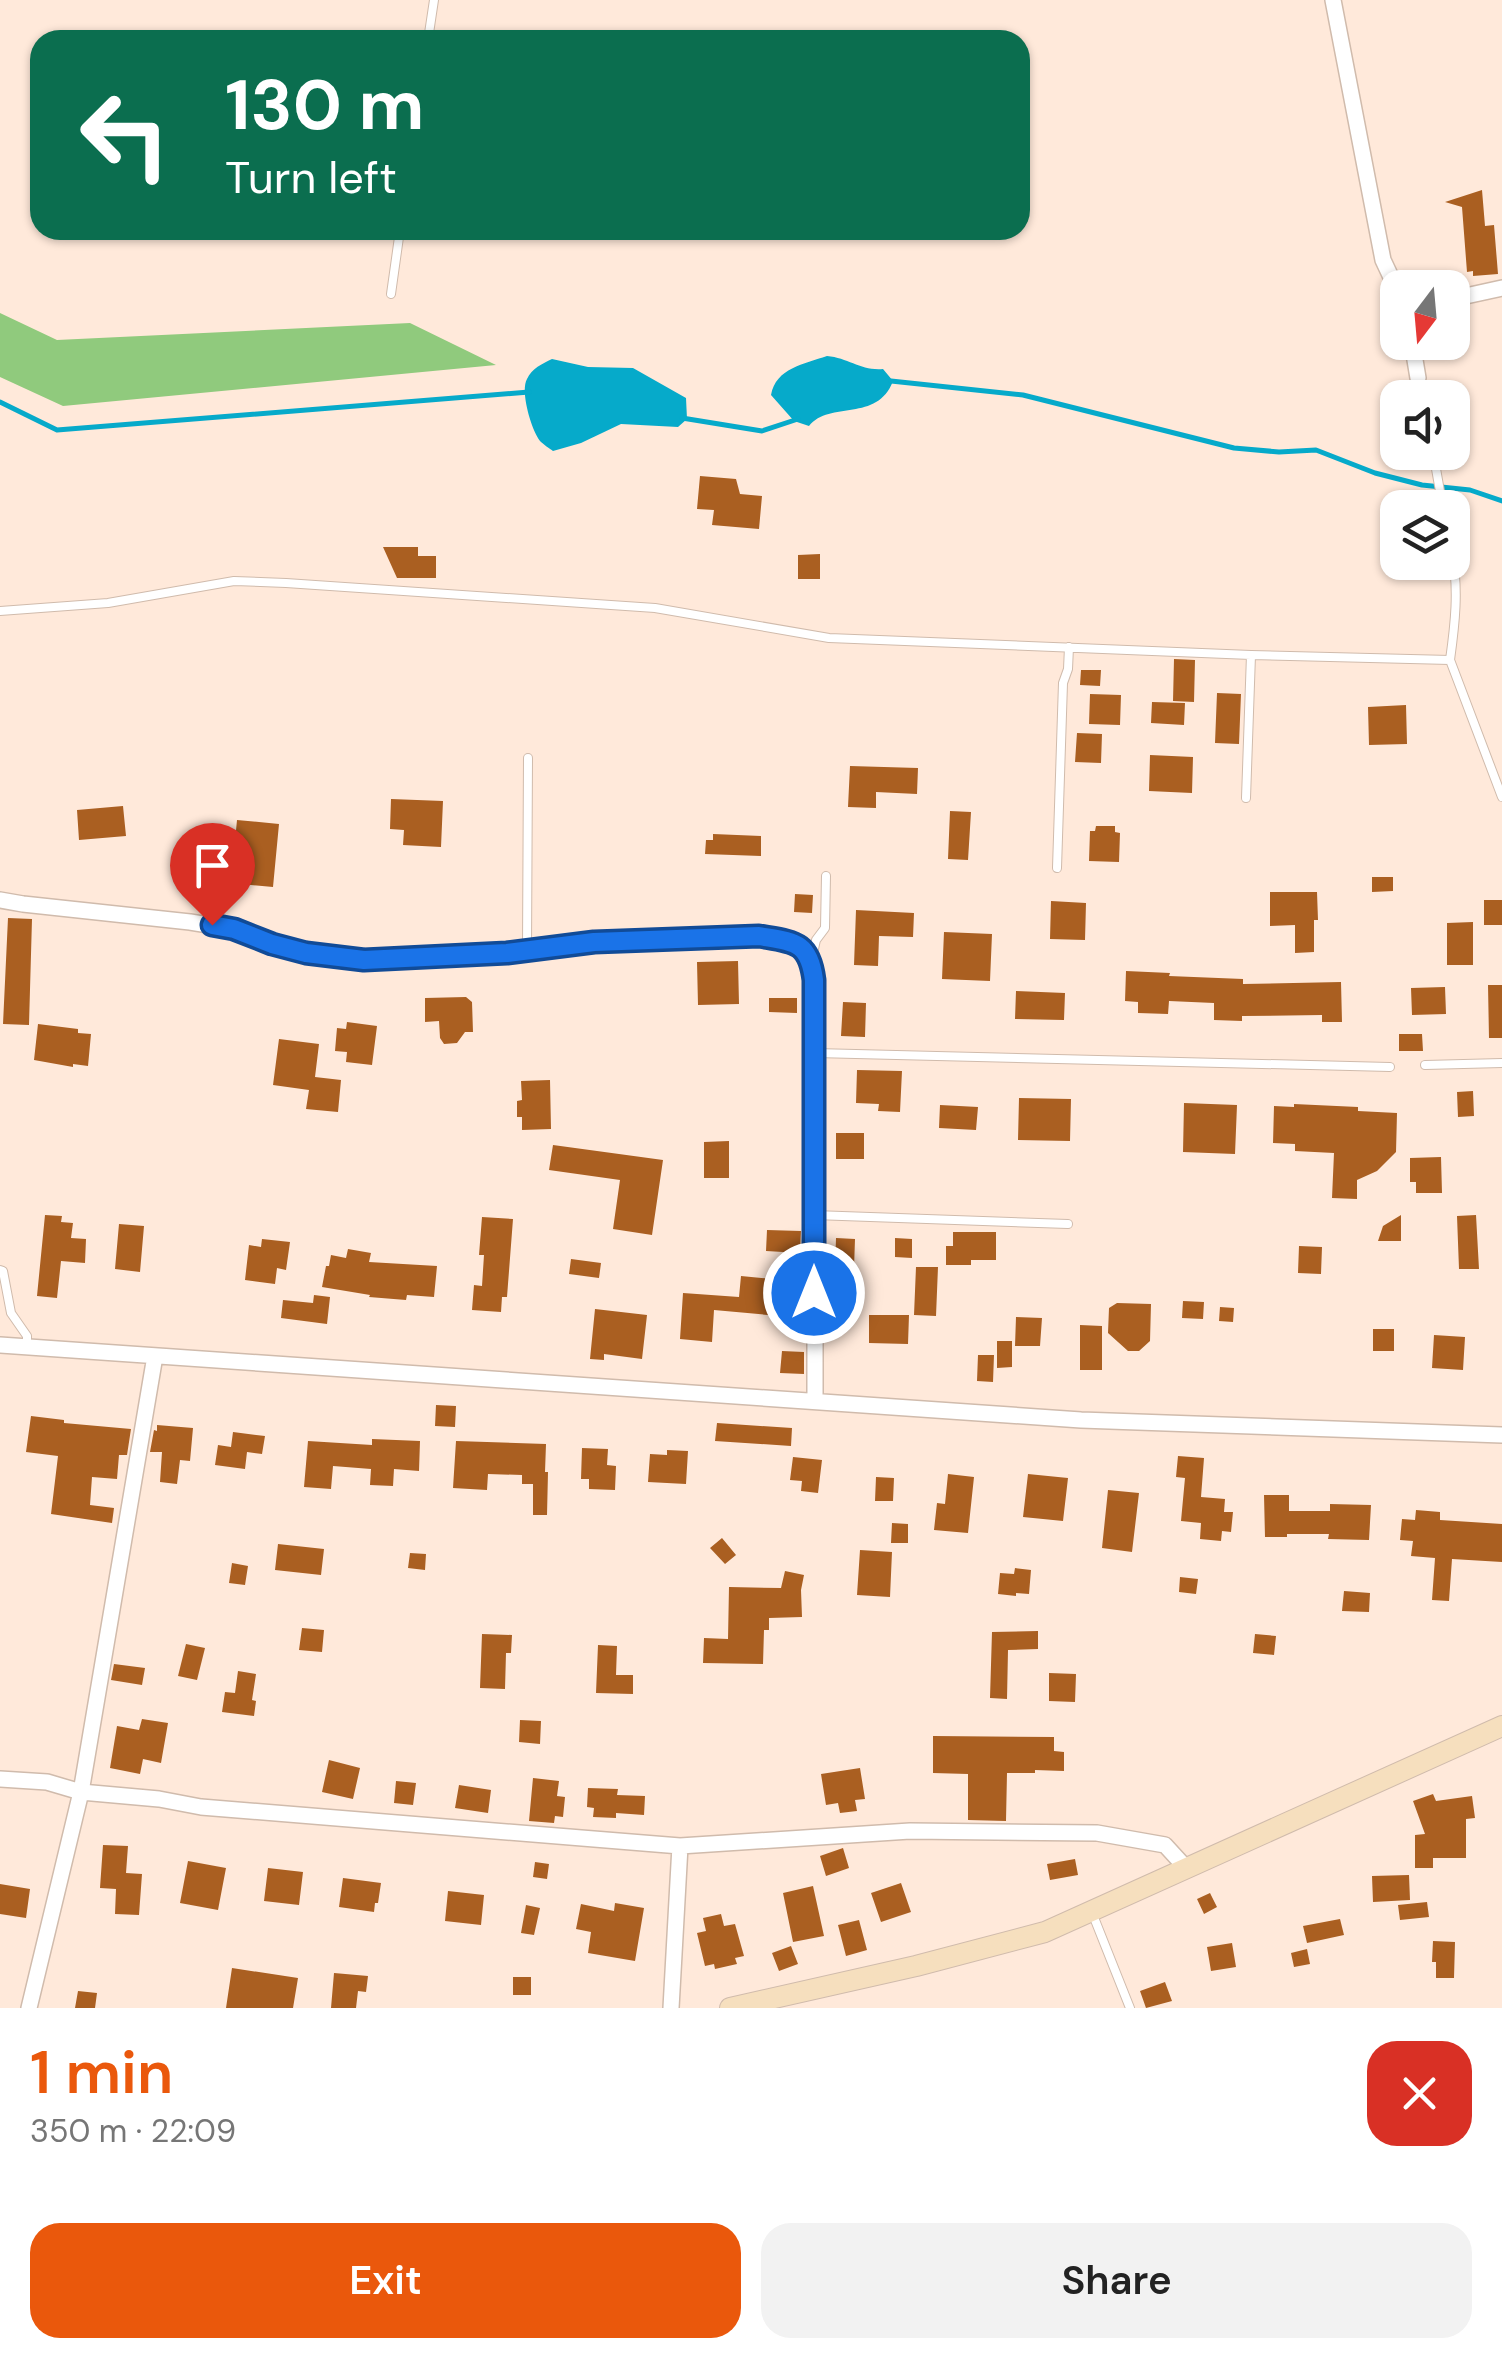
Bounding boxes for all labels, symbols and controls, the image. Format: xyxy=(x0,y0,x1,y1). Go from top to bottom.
text: 130 m xyxy=(225,60,424,151)
icon: left xyxy=(60,70,190,200)
text: Turn left xyxy=(225,148,397,207)
north arrow xyxy=(1380,270,1470,360)
map controls xyxy=(1380,270,1470,580)
button: sound xyxy=(1380,380,1470,470)
button: layers xyxy=(1380,490,1470,580)
pin xyxy=(170,823,255,926)
icon: arrive xyxy=(185,838,240,893)
position arrow xyxy=(762,1241,866,1345)
text: 1 min xyxy=(30,2033,173,2112)
button: close xyxy=(1367,2041,1472,2146)
text: 350 m · 22:09 xyxy=(30,2110,236,2152)
button: Exit xyxy=(30,2223,741,2338)
button: Share xyxy=(761,2223,1472,2338)

